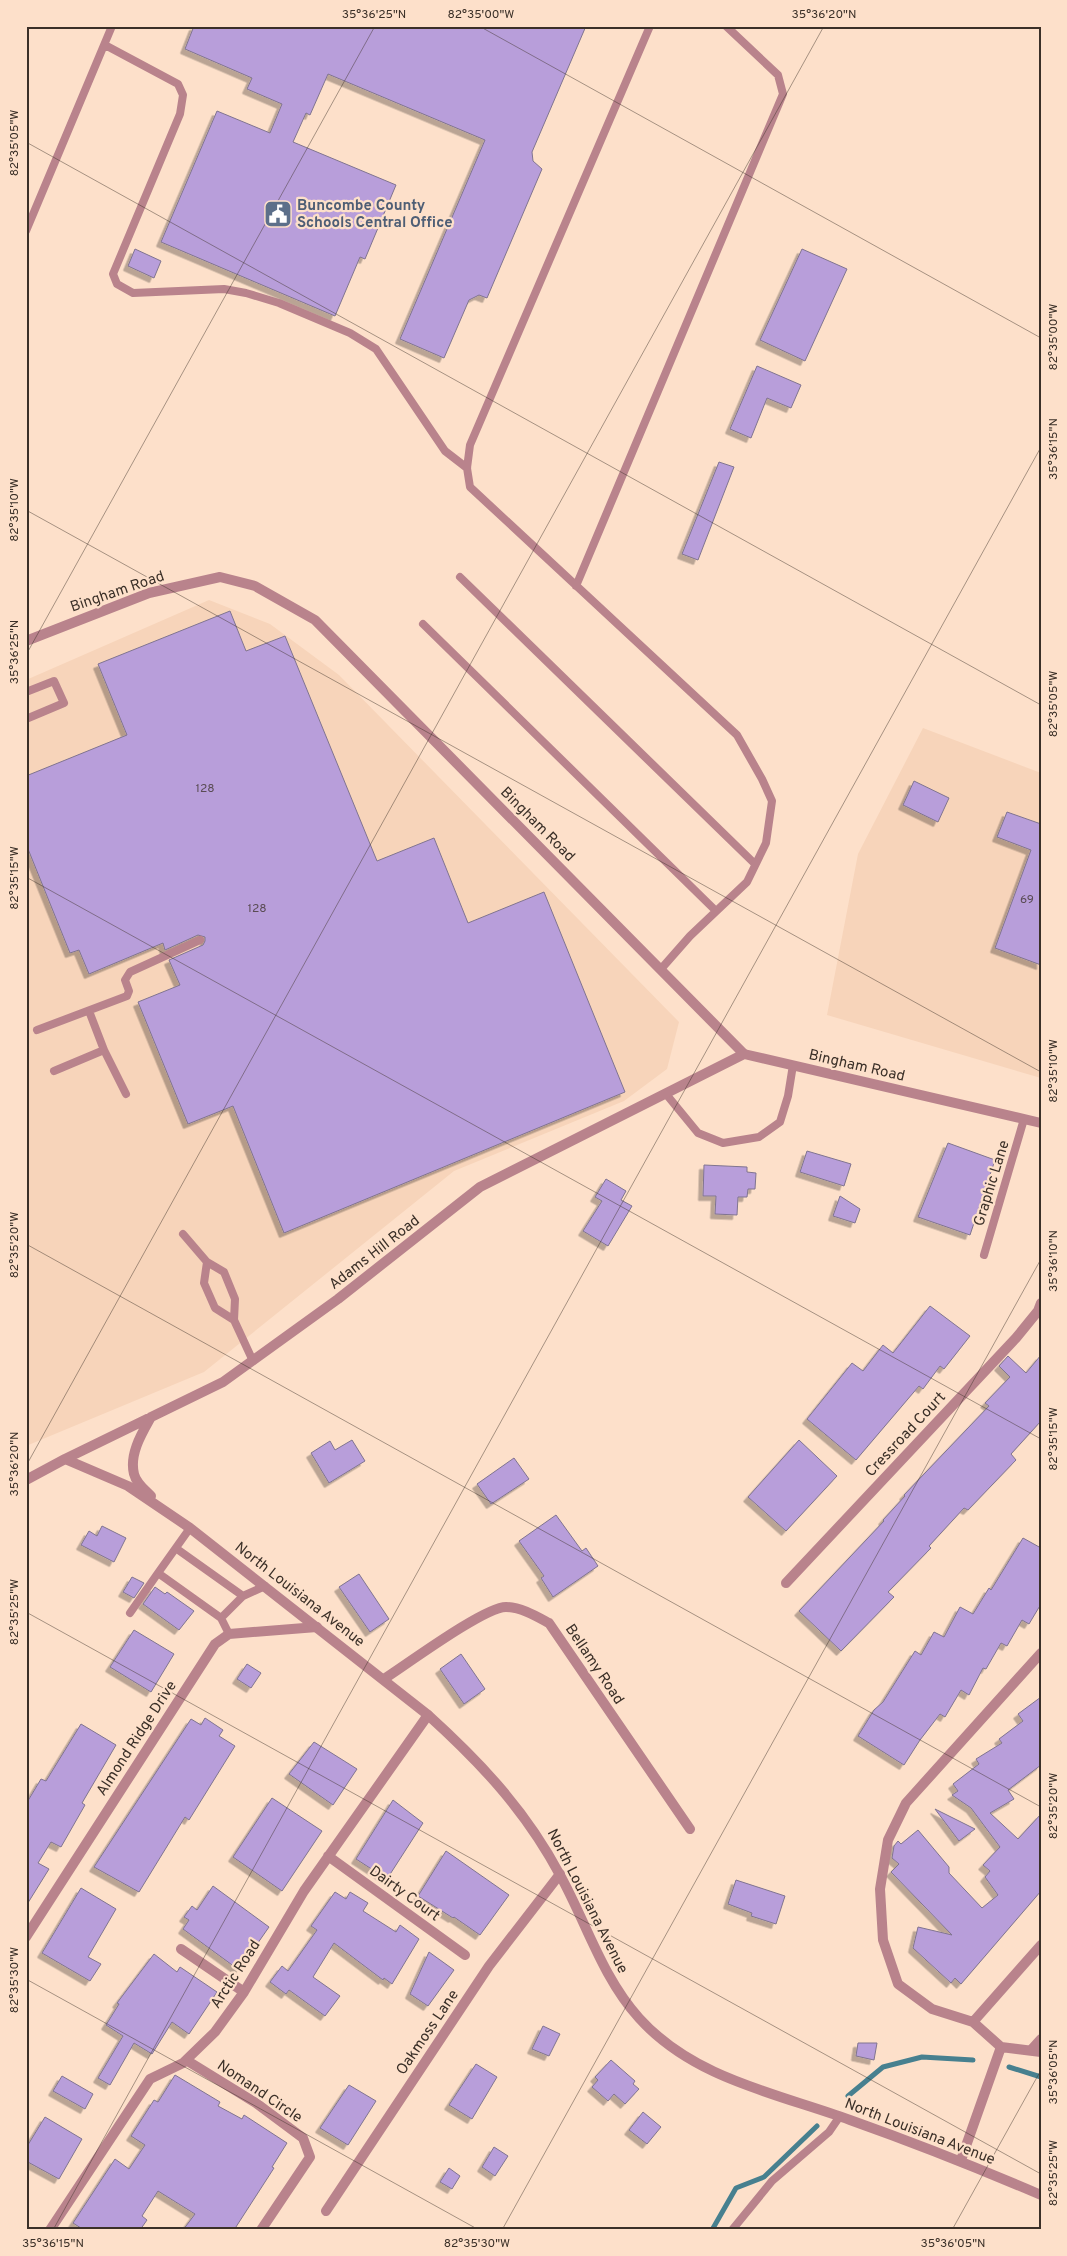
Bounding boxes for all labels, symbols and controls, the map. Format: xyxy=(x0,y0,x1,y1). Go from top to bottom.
text: 35°36'25"N xyxy=(342,7,406,23)
text: 82°35'00"W xyxy=(448,7,514,23)
text: 35°36'20"N xyxy=(792,7,856,23)
text: 82°35'05"W xyxy=(7,110,23,176)
place label: Buncombe County Schools Central Office xyxy=(297,197,453,233)
public building icon: Buncombe County Schools Central Office xyxy=(263,199,293,229)
text: 82°35'00"W xyxy=(1046,304,1062,370)
text: 35°36'15"N xyxy=(1046,418,1062,480)
text: 82°35'10"W xyxy=(7,478,23,542)
street label: Bingham Road xyxy=(68,567,167,617)
text: 35°36'25"N xyxy=(7,620,23,684)
text: 82°35'05"W xyxy=(1046,671,1062,737)
house number: 128 xyxy=(195,781,215,797)
street label: Bingham Road xyxy=(495,784,578,867)
text: 82°35'15"W xyxy=(7,846,23,910)
house number: 69 xyxy=(1020,892,1034,908)
house number: 128 xyxy=(247,901,267,917)
text: 82°35'10"W xyxy=(1046,1039,1062,1103)
street label: Bingham Road xyxy=(807,1046,907,1087)
street label: Graphic Lane xyxy=(970,1138,1015,1229)
text: 82°35'20"W xyxy=(7,1212,23,1278)
street label: Adams Hill Road xyxy=(326,1212,424,1295)
text: 35°36'10"N xyxy=(1046,1230,1062,1292)
street label: Cressroad Court xyxy=(862,1388,950,1482)
text: 82°35'15"W xyxy=(1046,1407,1062,1471)
text: 35°36'20"N xyxy=(7,1432,23,1496)
street label: North Louisiana Avenue xyxy=(230,1539,368,1652)
text: 82°35'25"W xyxy=(7,1579,23,1645)
street label: Bellamy Road xyxy=(560,1621,628,1709)
street label: Almond Ridge Drive xyxy=(93,1678,182,1800)
text: 82°35'20"W xyxy=(1046,1773,1062,1839)
street label: North Louisiana Avenue xyxy=(542,1826,631,1977)
street label: Dairty Court xyxy=(365,1862,443,1926)
street label: Arctic Road xyxy=(207,1937,265,2013)
text: 82°35'30"W xyxy=(7,1947,23,2013)
street label: Oakmoss Lane xyxy=(393,1987,464,2079)
text: 35°36'05"N xyxy=(1046,2039,1062,2105)
street label: Nomand Circle xyxy=(213,2057,305,2128)
street label: North Louisiana Avenue xyxy=(841,2095,997,2170)
text: 82°35'25"W xyxy=(1046,2140,1062,2206)
text: 35°36'15"N xyxy=(22,2236,84,2252)
text: 82°35'30"W xyxy=(444,2236,510,2252)
text: 35°36'05"N xyxy=(920,2236,986,2252)

